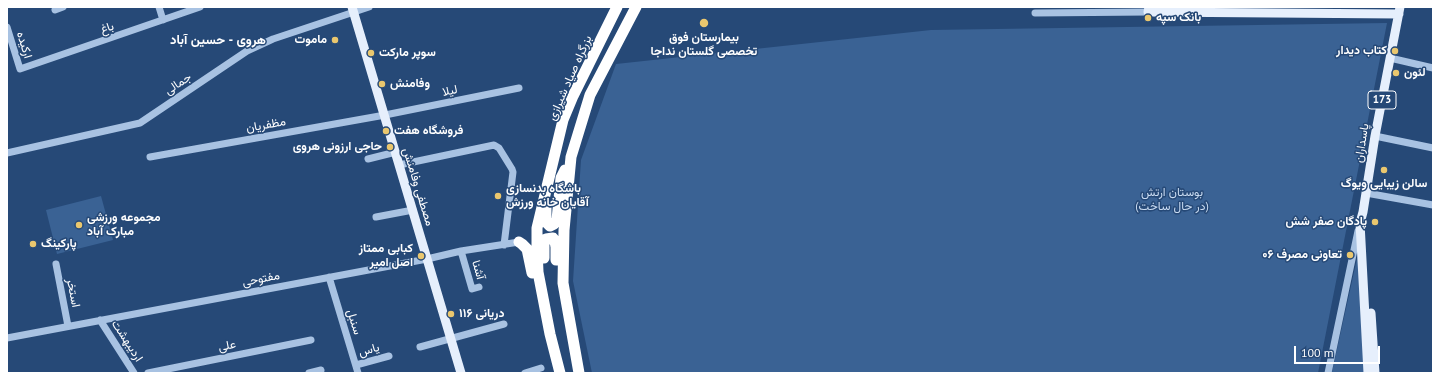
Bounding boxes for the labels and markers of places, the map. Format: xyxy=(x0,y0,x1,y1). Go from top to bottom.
place label: بانک سپه xyxy=(1156,11,1201,25)
marker: بانک سپه xyxy=(1143,13,1153,23)
marker: بیمارستان فوق تخصصی گلستان نداجا xyxy=(698,17,710,29)
place label: بیمارستان فوق تخصصی گلستان نداجا xyxy=(651,31,757,59)
place label: ماموت xyxy=(295,33,327,47)
marker: ماموت xyxy=(330,35,340,45)
place label: کتاب دیدار xyxy=(1336,44,1387,58)
place label: سوپر مارکت xyxy=(379,46,436,60)
marker: کتاب دیدار xyxy=(1390,46,1400,56)
marker: سوپر مارکت xyxy=(366,48,376,58)
place label: لئون xyxy=(1404,66,1426,80)
marker: لئون xyxy=(1391,68,1401,78)
place label: وفامنش xyxy=(390,77,430,91)
marker: وفامنش xyxy=(377,79,387,89)
place label: فروشگاه هفت xyxy=(394,124,463,138)
marker: فروشگاه هفت xyxy=(381,126,391,136)
place label: حاجی ارزونی هروی xyxy=(293,140,382,154)
marker: حاجی ارزونی هروی xyxy=(385,142,395,152)
marker: سالن زیبایی ویوگ xyxy=(1379,165,1389,175)
place label: سالن زیبایی ویوگ xyxy=(1341,177,1427,191)
place label: باشگاه بدنسازی آقایان خانه ورزش xyxy=(506,182,589,210)
marker: باشگاه بدنسازی آقایان خانه ورزش xyxy=(493,191,503,201)
place label: مجموعه ورزشی مبارک آباد xyxy=(87,211,160,239)
place label: پادگان صفر شش xyxy=(1285,215,1367,229)
marker: پادگان صفر شش xyxy=(1370,217,1380,227)
marker: مجموعه ورزشی مبارک آباد xyxy=(74,220,84,230)
place label: پارکینگ xyxy=(41,237,77,251)
marker: پارکینگ xyxy=(28,239,38,249)
place label: کبابی ممتاز اصل امیر xyxy=(359,242,413,270)
place label: تعاونی مصرف ۰۶ xyxy=(1262,248,1342,262)
marker: تعاونی مصرف ۰۶ xyxy=(1345,250,1355,260)
marker: کبابی ممتاز اصل امیر xyxy=(416,251,426,261)
place label: دریانی ١١۶ xyxy=(459,307,504,321)
marker: دریانی ١١۶ xyxy=(446,309,456,319)

